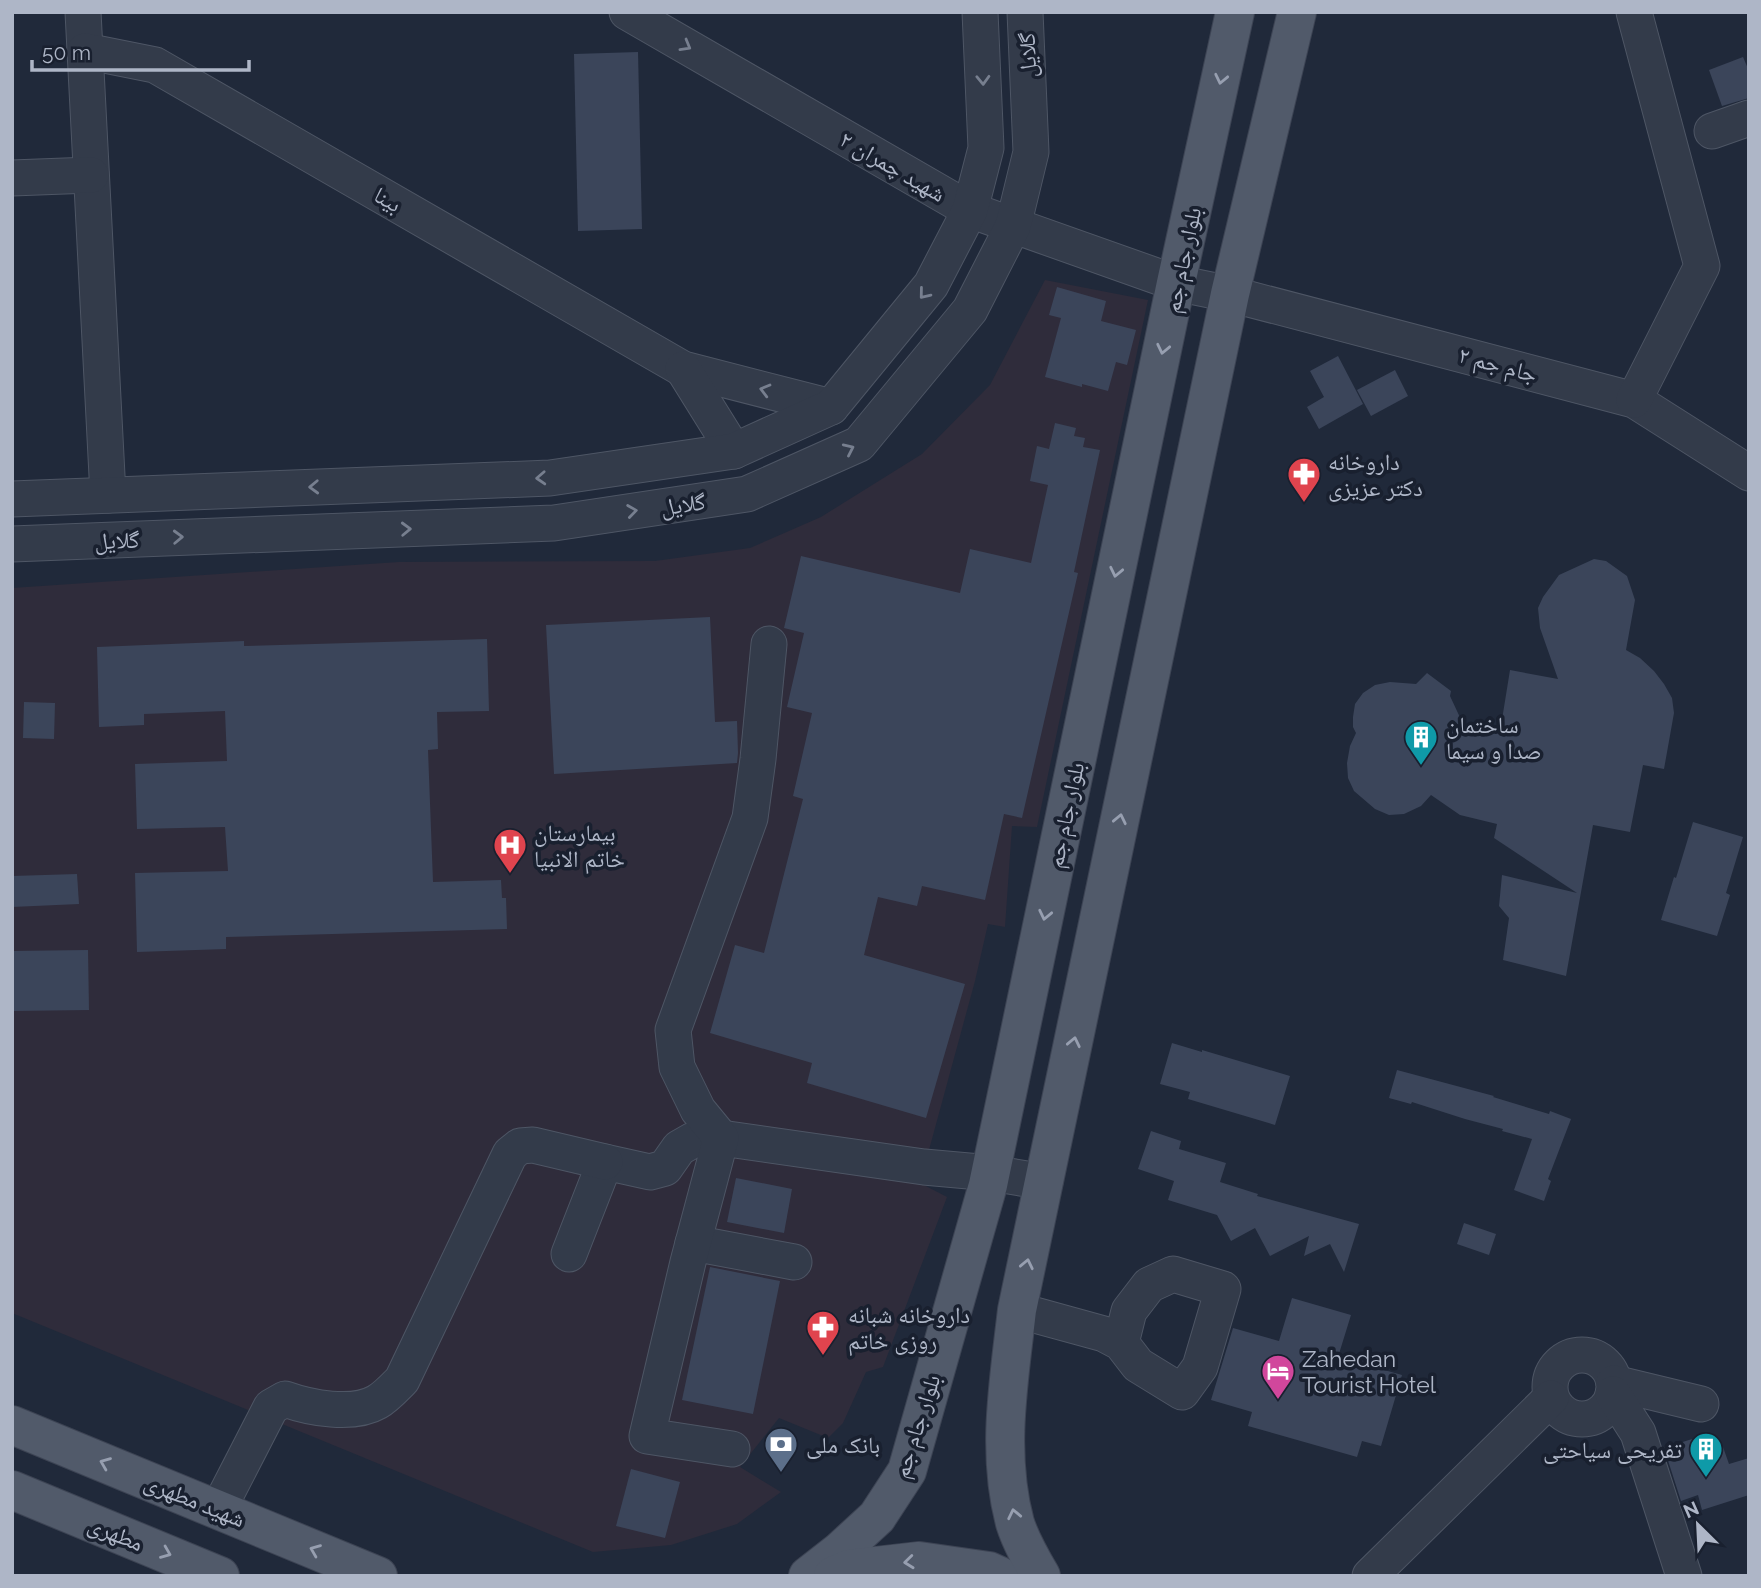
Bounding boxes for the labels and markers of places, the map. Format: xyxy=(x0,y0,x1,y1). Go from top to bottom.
place label: داروخانه دکتر عزیزی xyxy=(1328,448,1423,502)
pharmacy icon: داروخانه دکتر عزیزی xyxy=(1285,455,1323,504)
place label: ساختمان صدا و سیما xyxy=(1446,711,1542,764)
building icon: ساختمان صدا و سیما xyxy=(1402,718,1440,767)
place label: بیمارستان خاتم الانبیا xyxy=(534,819,625,875)
hospital icon: بیمارستان خاتم الانبیا xyxy=(491,826,529,875)
place label: داروخانه شبانه روزی خاتم xyxy=(848,1301,970,1357)
pharmacy icon: داروخانه شبانه روزی خاتم xyxy=(804,1308,842,1357)
place label: Zahedan Tourist Hotel xyxy=(1302,1345,1437,1398)
hotel icon: Zahedan Tourist Hotel xyxy=(1259,1352,1297,1401)
bank icon: بانک ملی xyxy=(762,1425,800,1474)
building icon: تفریحی سیاحتی xyxy=(1687,1430,1725,1479)
place label: بانک ملی xyxy=(806,1431,880,1459)
place label: تفریحی سیاحتی xyxy=(1543,1436,1682,1464)

